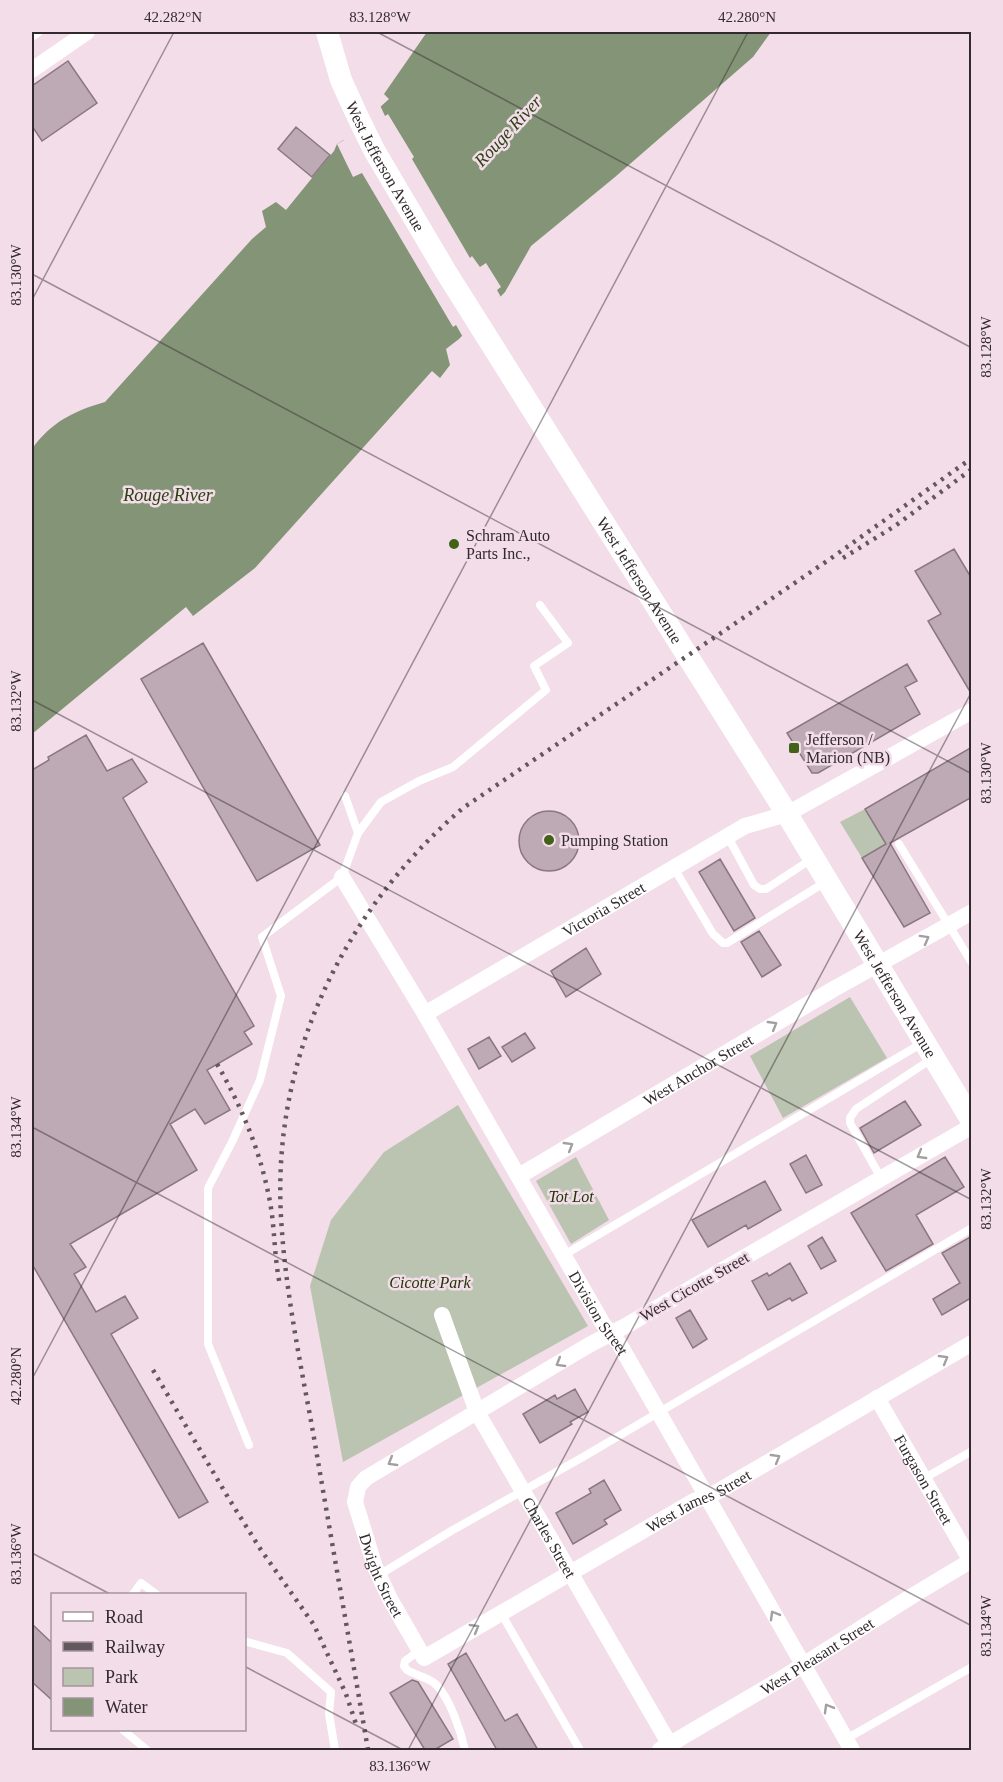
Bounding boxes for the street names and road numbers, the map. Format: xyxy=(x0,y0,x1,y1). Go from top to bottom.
street label: West Jefferson Avenue xyxy=(343,99,428,234)
street label: West Jefferson Avenue xyxy=(593,514,685,647)
street label: Victoria Street xyxy=(559,878,649,940)
street label: West Jefferson Avenue xyxy=(850,927,940,1061)
street label: West Anchor Street xyxy=(640,1031,756,1109)
street label: West Cicotte Street xyxy=(637,1248,752,1325)
street label: Division Street xyxy=(565,1268,632,1358)
street label: Furgason Street xyxy=(891,1432,956,1528)
street label: West James Street xyxy=(643,1466,754,1536)
street label: Charles Street xyxy=(519,1494,580,1581)
street label: Dwight Street xyxy=(356,1531,407,1621)
street label: West Pleasant Street xyxy=(758,1614,877,1698)

